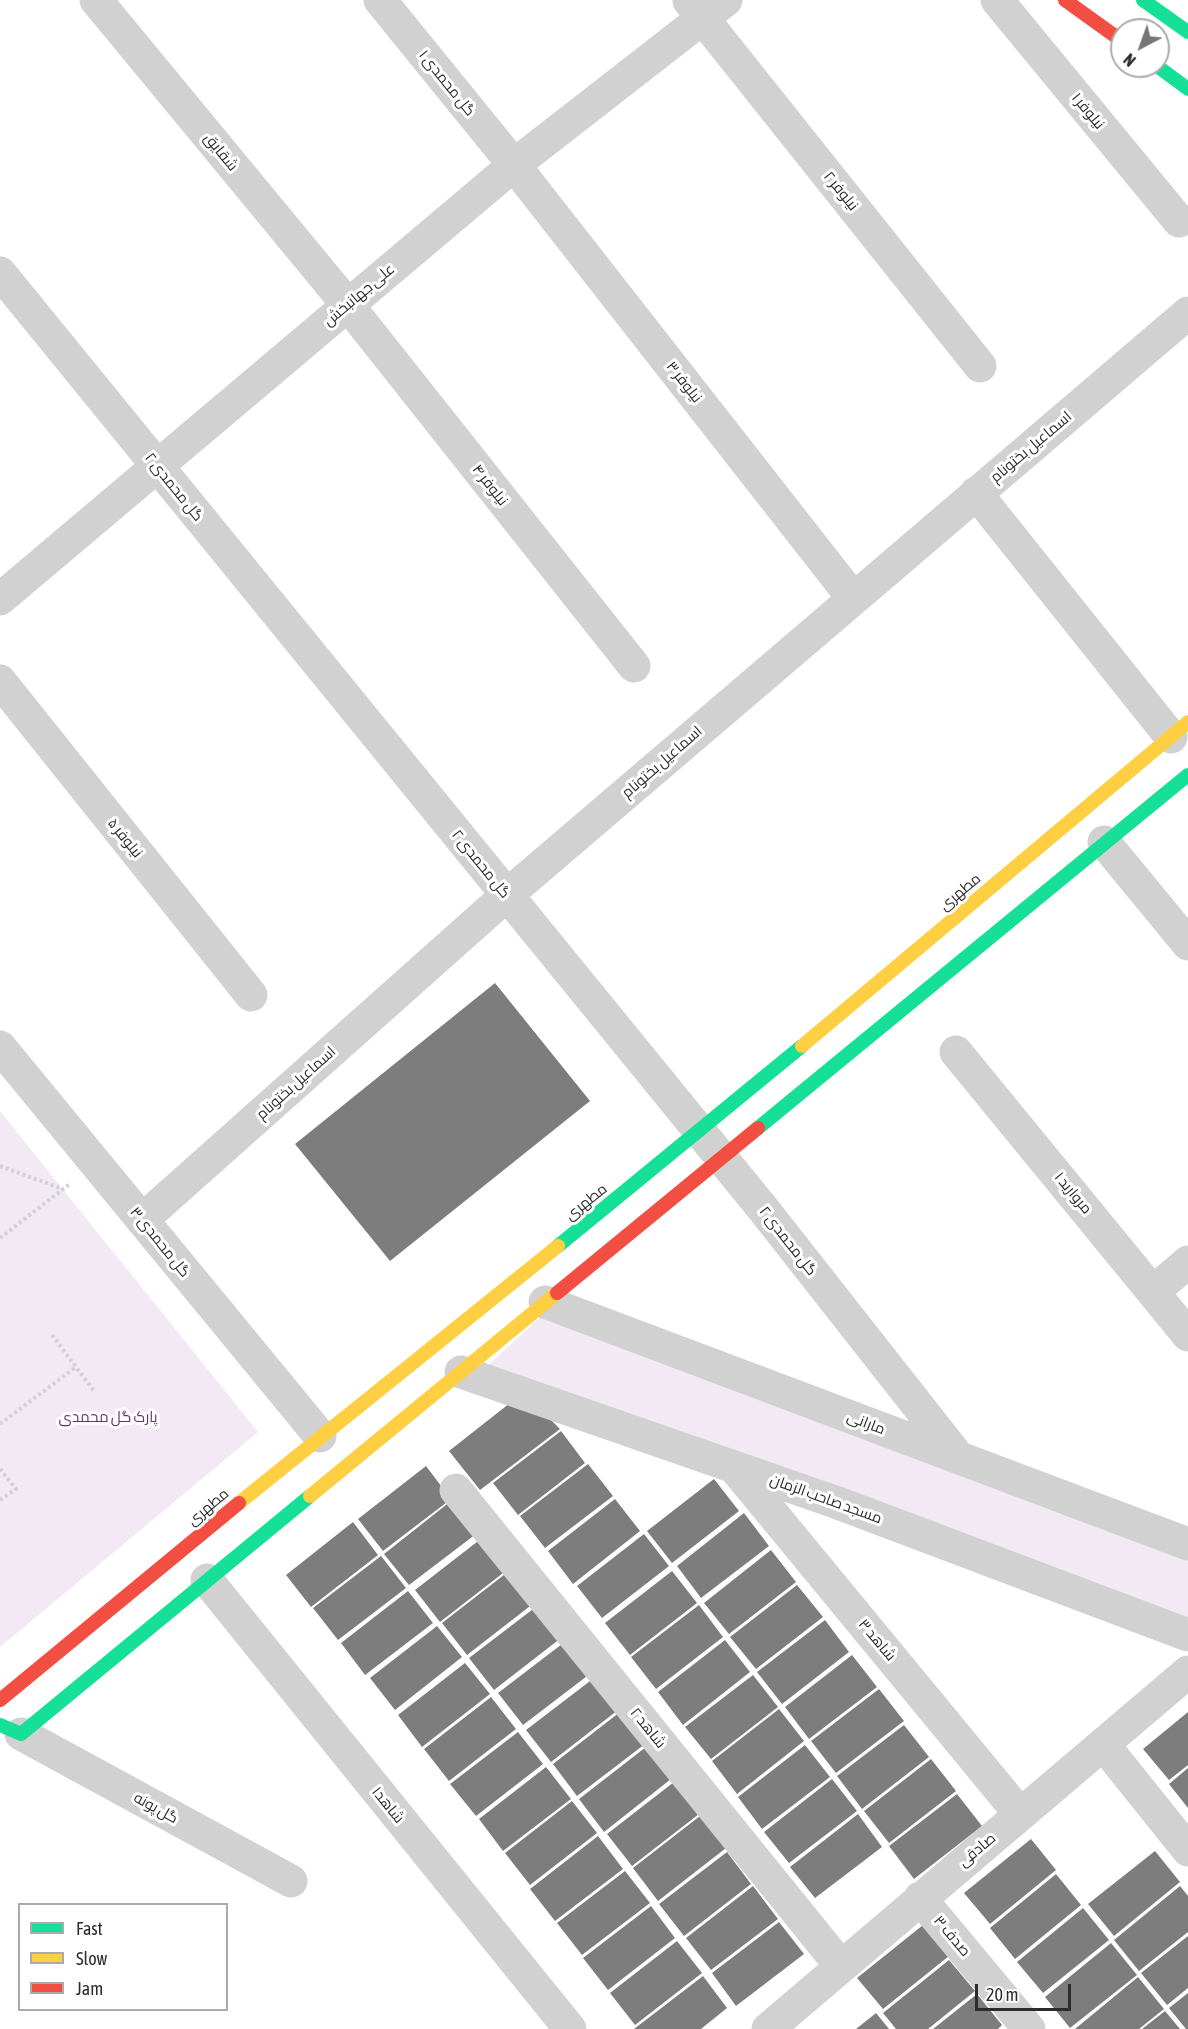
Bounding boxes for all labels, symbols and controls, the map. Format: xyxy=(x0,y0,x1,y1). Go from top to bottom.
north arrow xyxy=(1110,18,1170,78)
street label: گل محمدی ۱ xyxy=(415,46,479,120)
text: N xyxy=(1120,50,1139,70)
street label: نیلوفر ۱ xyxy=(1068,89,1108,133)
street label: شقایق xyxy=(200,129,242,175)
street label: نیلوفر ۲ xyxy=(820,168,862,214)
street label: علی جهانبخش xyxy=(320,260,398,330)
street label: نیلوفر ۳ xyxy=(662,358,706,406)
street label: اسماعیل بختونام xyxy=(987,408,1075,486)
street label: گل محمدی ۲ xyxy=(141,449,207,525)
street label: نیلوفر ۴ xyxy=(468,461,512,509)
street label: اسماعیل بختونام xyxy=(618,722,706,802)
street label: نیلوفر ۵ xyxy=(104,815,146,861)
street label: گل محمدی ۲ xyxy=(448,826,514,902)
street label: مطهری xyxy=(936,869,984,915)
street label: اسماعیل بختونام xyxy=(253,1043,339,1123)
street label: مروارید ۱ xyxy=(1050,1168,1096,1218)
street label: مطهری xyxy=(561,1180,611,1224)
street label: گل محمدی ۳ xyxy=(126,1203,194,1281)
street label: گل محمدی ۲ xyxy=(755,1203,821,1279)
park label: پارک گل محمدی xyxy=(58,1408,158,1426)
street label: مارانی xyxy=(844,1408,888,1438)
street label: مسجد صاحب الزمان xyxy=(768,1470,884,1528)
street label: مطهری xyxy=(184,1484,232,1530)
street label: شاهد ۳ xyxy=(854,1615,900,1665)
street label: شاهد ۲ xyxy=(626,1704,670,1752)
street label: شاهد۱ xyxy=(368,1783,408,1827)
street label: گل پونه xyxy=(131,1788,181,1828)
street label: صادقی xyxy=(955,1829,999,1871)
legend xyxy=(18,1903,228,2011)
street label: صدف ۳ xyxy=(930,1912,974,1960)
text: Fast xyxy=(76,1918,103,1939)
text: Slow xyxy=(76,1948,107,1969)
scale bar xyxy=(978,1972,1074,2010)
text: Jam xyxy=(76,1978,103,1999)
text: 20 m xyxy=(986,1984,1018,2005)

